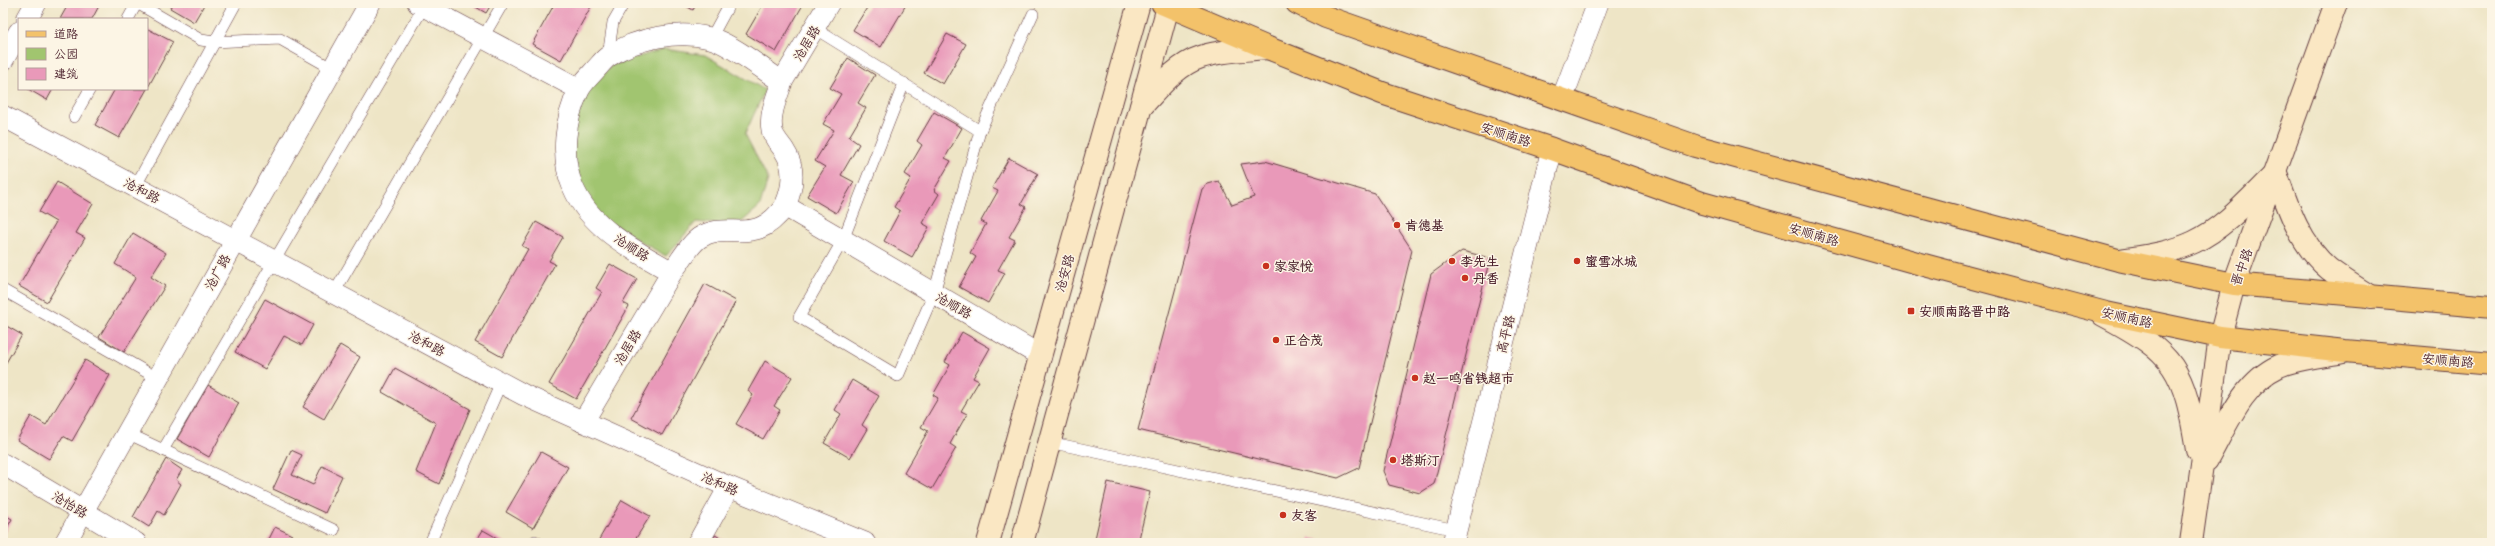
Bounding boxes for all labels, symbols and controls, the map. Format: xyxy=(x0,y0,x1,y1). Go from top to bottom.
legend xyxy=(18,18,148,90)
street label: 沧居路 xyxy=(788,22,826,66)
text: 道路 xyxy=(54,25,78,44)
text: 公园 xyxy=(54,45,78,64)
text: 建筑 xyxy=(54,65,78,84)
street label: 安顺南路 xyxy=(1478,117,1534,153)
street label: 沧和路 xyxy=(119,173,163,210)
place label: 肯德基 xyxy=(1405,216,1444,237)
street label: 安顺南路 xyxy=(1786,218,1841,253)
marker: 肯德基 xyxy=(1392,220,1402,230)
street label: 沧顺路 xyxy=(609,229,653,268)
street label: 晋中路 xyxy=(2226,246,2259,289)
street label: 沧广路 xyxy=(200,251,237,295)
street label: 沧安路 xyxy=(1050,252,1081,295)
place label: 李先生 xyxy=(1460,252,1499,273)
place label: 蜜雪冰城 xyxy=(1585,252,1637,273)
marker: 李先生 xyxy=(1447,256,1457,266)
marker: 蜜雪冰城 xyxy=(1572,256,1582,266)
place label: 家家悦 xyxy=(1274,257,1313,278)
marker: 家家悦 xyxy=(1261,261,1271,271)
place label: 丹香 xyxy=(1473,269,1499,290)
marker: 丹香 xyxy=(1460,273,1470,283)
street label: 沧顺路 xyxy=(931,287,975,325)
place label: 安顺南路晋中路 xyxy=(1919,302,2010,323)
street label: 安顺南路 xyxy=(2099,302,2154,335)
marker: 安顺南路晋中路 xyxy=(1906,306,1916,316)
street label: 高平路 xyxy=(1492,313,1521,356)
street label: 沧和路 xyxy=(404,326,448,363)
street label: 沧居路 xyxy=(609,326,647,370)
place label: 正合茂 xyxy=(1284,331,1323,352)
marker: 正合茂 xyxy=(1271,335,1281,345)
street label: 安顺南路 xyxy=(2421,349,2475,374)
place label: 赵一鸣省钱超市 xyxy=(1423,369,1514,390)
marker: 赵一鸣省钱超市 xyxy=(1410,373,1420,383)
place label: 塔斯汀 xyxy=(1401,451,1440,472)
marker: 塔斯汀 xyxy=(1388,455,1398,465)
street label: 沧和路 xyxy=(697,467,741,502)
street label: 沧怡路 xyxy=(47,486,91,524)
place label: 友客 xyxy=(1291,506,1317,527)
marker: 友客 xyxy=(1278,510,1288,520)

